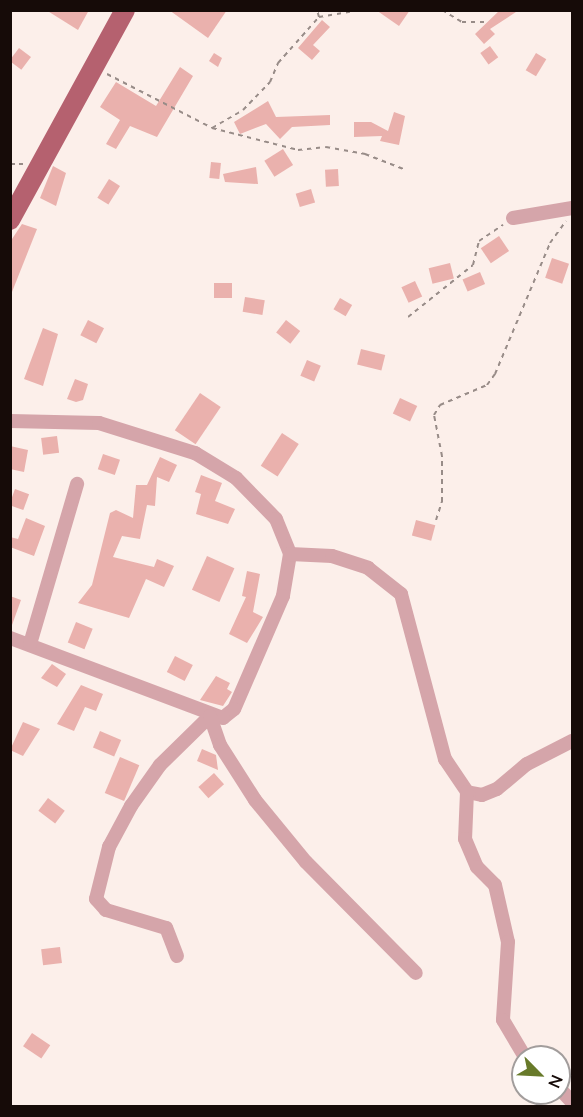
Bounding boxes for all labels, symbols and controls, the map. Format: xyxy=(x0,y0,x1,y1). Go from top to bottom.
north arrow xyxy=(511,1045,571,1105)
text: N xyxy=(545,1072,567,1091)

